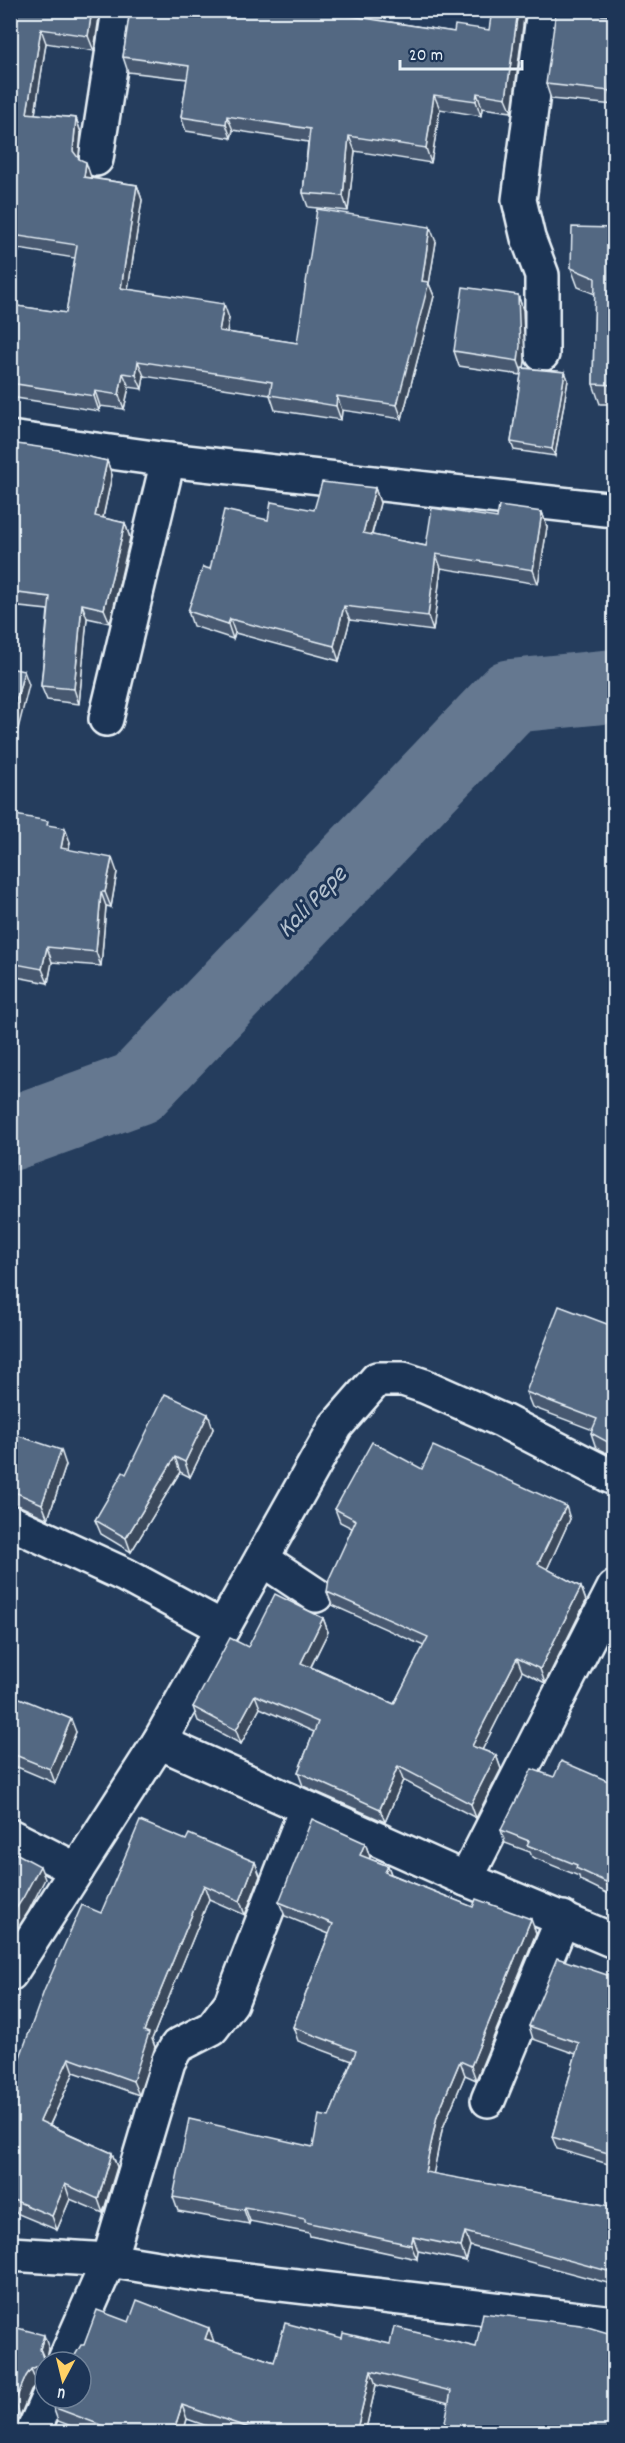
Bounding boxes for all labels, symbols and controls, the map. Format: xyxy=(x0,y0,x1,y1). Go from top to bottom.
scale bar xyxy=(400,33,522,71)
text: 20 m xyxy=(409,44,443,69)
water label: Kali Pepe xyxy=(269,857,358,947)
north arrow xyxy=(33,2350,93,2410)
text: U xyxy=(56,2380,67,2404)

